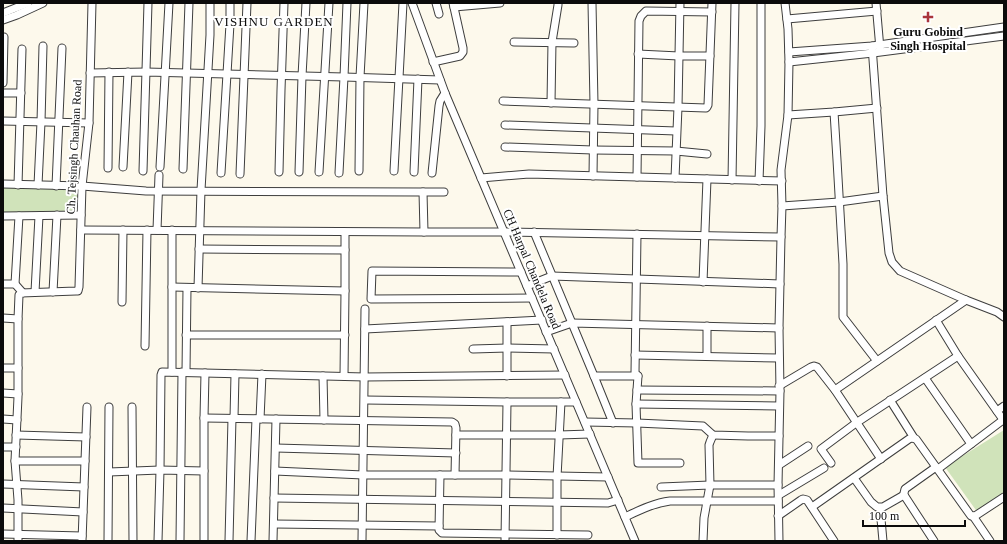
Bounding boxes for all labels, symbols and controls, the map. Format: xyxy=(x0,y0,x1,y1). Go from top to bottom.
marker: Guru Gobind Singh Hospital xyxy=(922,11,934,23)
district label: VISHNU GARDEN xyxy=(214,14,334,29)
place label: Guru Gobind Singh Hospital xyxy=(890,25,967,53)
street label: Ch. Tejsingh Chauhan Road xyxy=(63,79,85,215)
street label: CH Harpal Chandela Road xyxy=(500,207,564,331)
scale bar xyxy=(863,502,965,528)
text: 100 m xyxy=(869,509,900,523)

